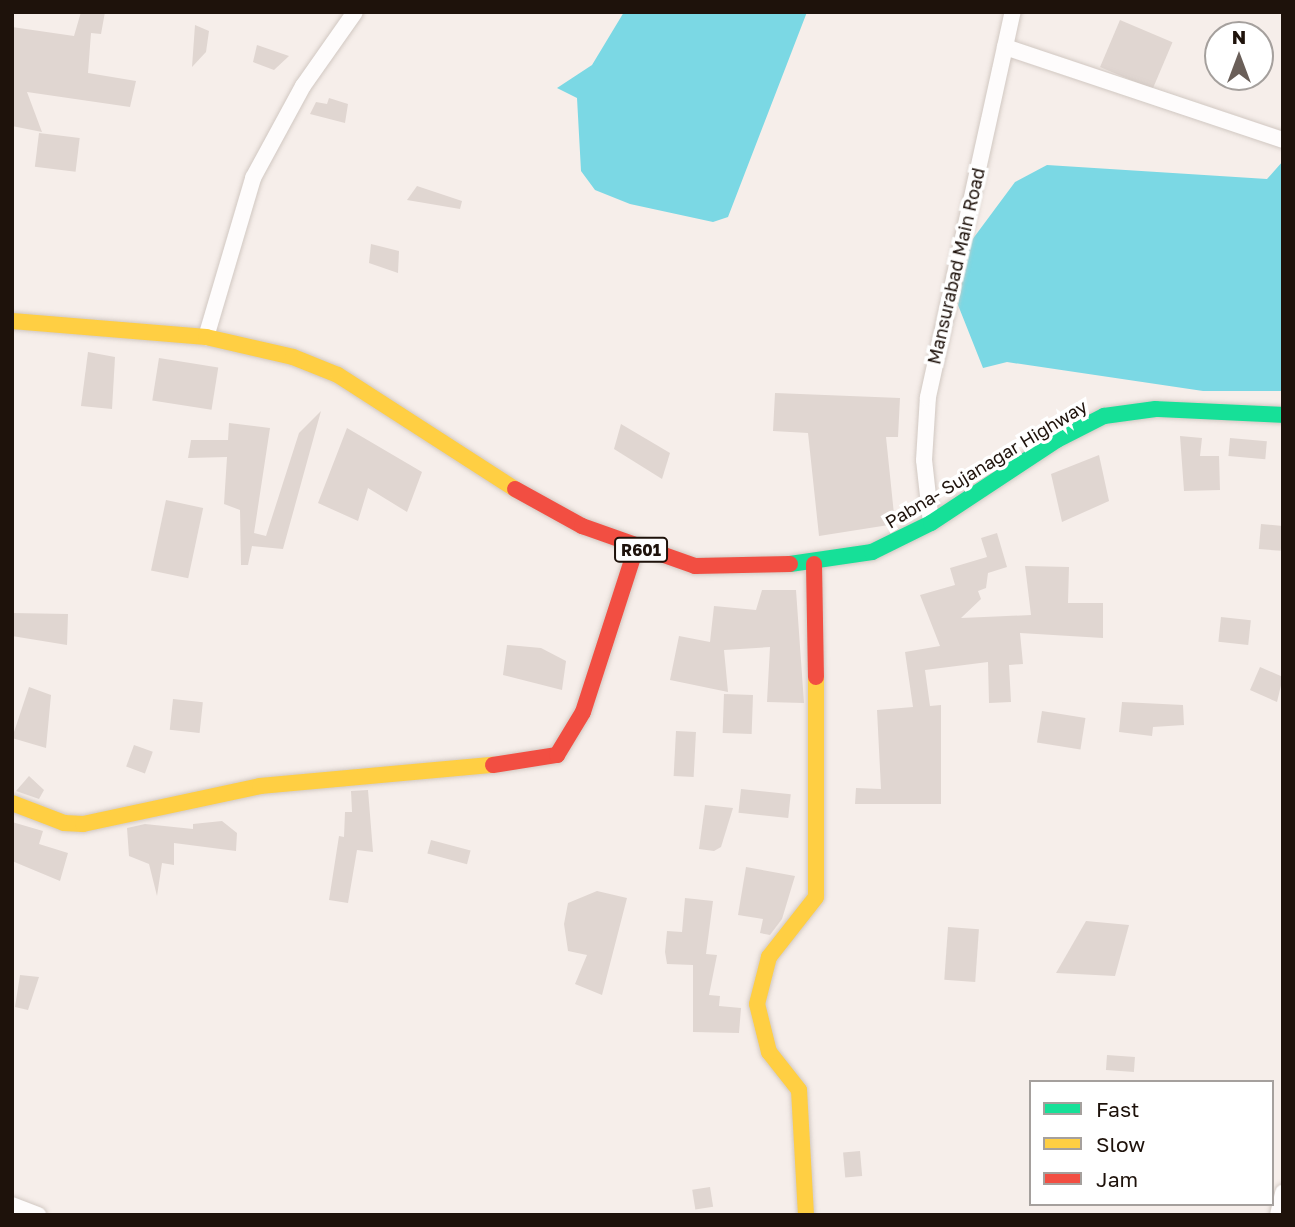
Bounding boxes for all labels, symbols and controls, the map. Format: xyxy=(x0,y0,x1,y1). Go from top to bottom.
north arrow xyxy=(1204,21,1274,91)
text: N xyxy=(1232,25,1246,48)
street label: Mansurabad Main Road xyxy=(923,166,989,366)
street label: Pabna- Sujanagar Highway xyxy=(881,395,1091,533)
road number: R601 xyxy=(613,538,669,562)
legend xyxy=(1029,1080,1274,1206)
text: Fast xyxy=(1096,1096,1139,1122)
text: Slow xyxy=(1096,1131,1145,1157)
text: Jam xyxy=(1096,1166,1138,1192)

